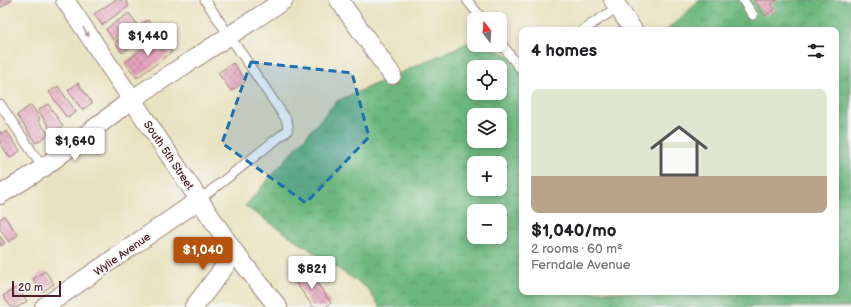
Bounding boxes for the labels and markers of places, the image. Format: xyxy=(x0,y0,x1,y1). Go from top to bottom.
pin: $1,440 xyxy=(115,23,181,57)
pin: $1,640 xyxy=(42,128,108,162)
pin: $1,040 xyxy=(170,237,236,271)
pin: $821 xyxy=(288,256,336,290)

